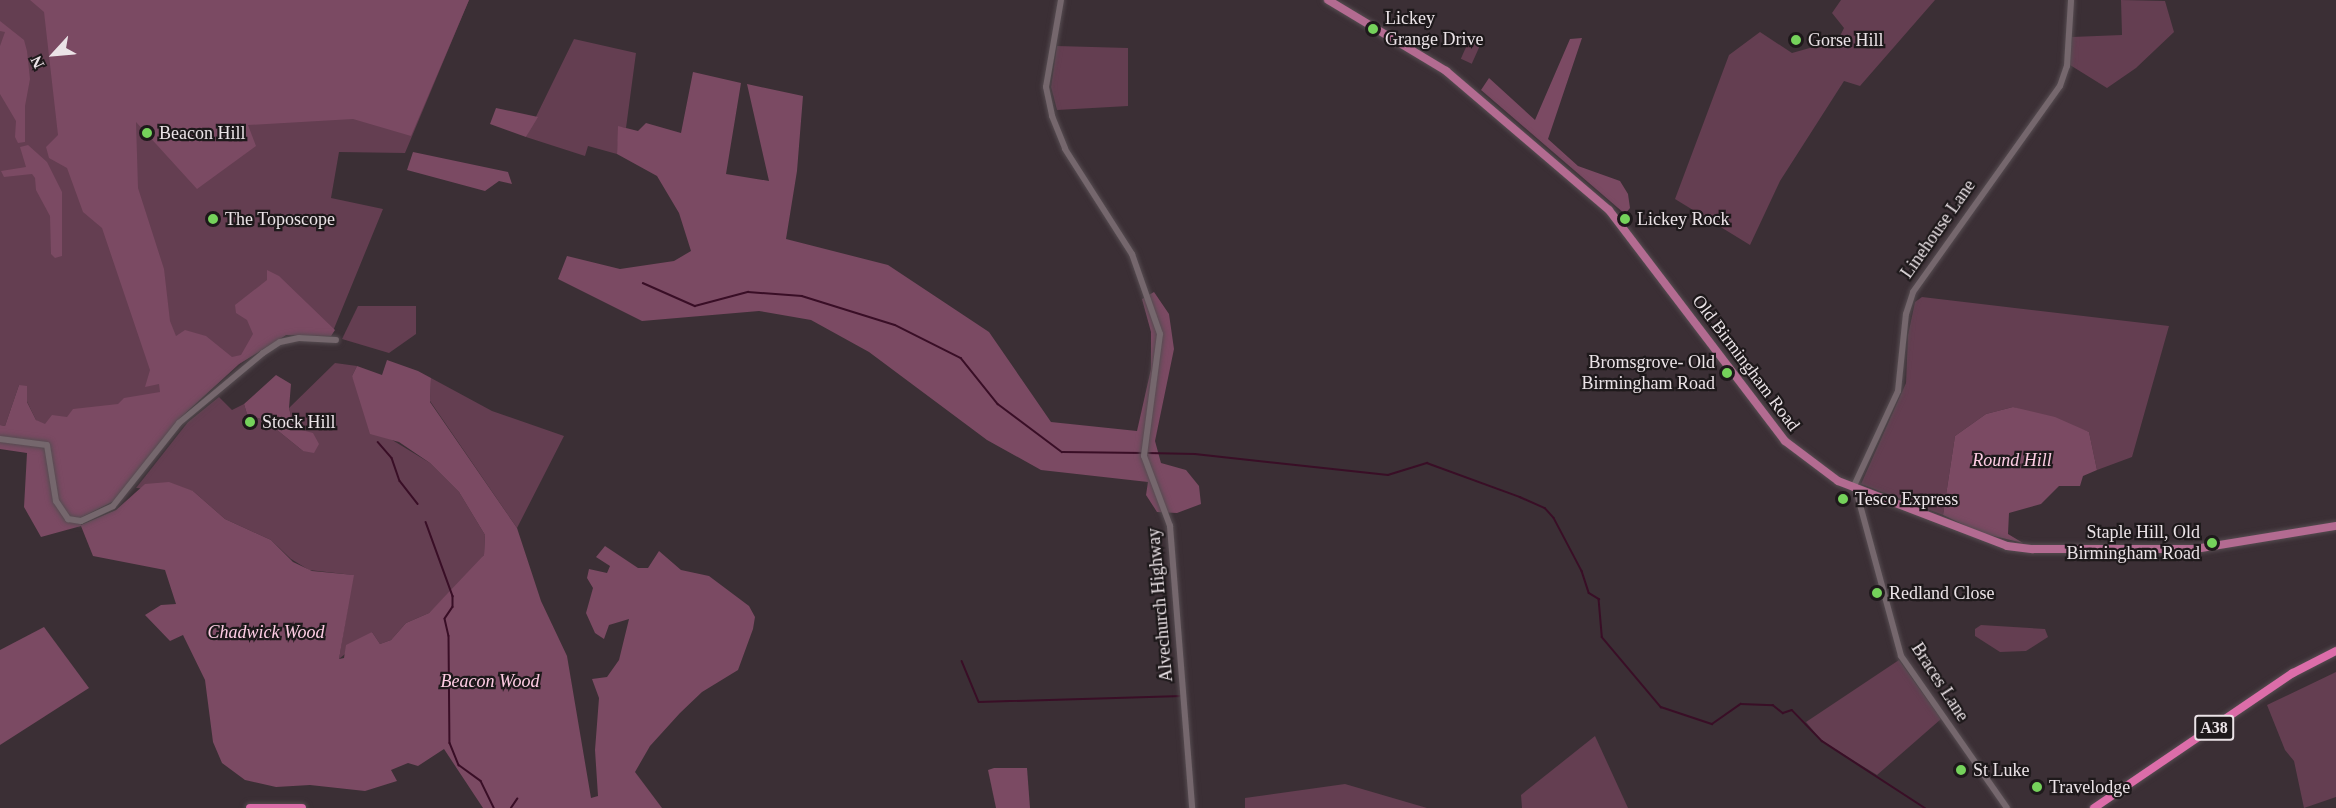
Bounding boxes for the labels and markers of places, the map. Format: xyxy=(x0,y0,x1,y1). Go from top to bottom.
place label: Lickey Grange Drive xyxy=(1385,8,1483,50)
marker: Lickey Grange Drive xyxy=(1366,22,1380,36)
place label: Gorse Hill xyxy=(1808,29,1883,51)
marker: Gorse Hill xyxy=(1789,33,1803,47)
place label: Beacon Hill xyxy=(159,122,245,144)
marker: Beacon Hill xyxy=(140,126,154,140)
place label: The Toposcope xyxy=(225,208,335,230)
place label: Lickey Rock xyxy=(1637,208,1729,230)
marker: The Toposcope xyxy=(206,212,220,226)
marker: Lickey Rock xyxy=(1618,212,1632,226)
place label: Bromsgrove- Old Birmingham Road xyxy=(1582,352,1715,394)
marker: Bromsgrove- Old Birmingham Road xyxy=(1720,366,1734,380)
place label: Stock Hill xyxy=(262,411,336,433)
marker: Stock Hill xyxy=(243,415,257,429)
place label: Tesco Express xyxy=(1855,488,1958,510)
marker: Tesco Express xyxy=(1836,492,1850,506)
place label: Staple Hill, Old Birmingham Road xyxy=(2067,522,2200,564)
marker: Staple Hill, Old Birmingham Road xyxy=(2205,536,2219,550)
place label: Redland Close xyxy=(1889,582,1994,604)
marker: Redland Close xyxy=(1870,586,1884,600)
place label: St Luke xyxy=(1973,759,2029,781)
marker: St Luke xyxy=(1954,763,1968,777)
place label: Travelodge xyxy=(2049,776,2130,798)
marker: Travelodge xyxy=(2030,780,2044,794)

